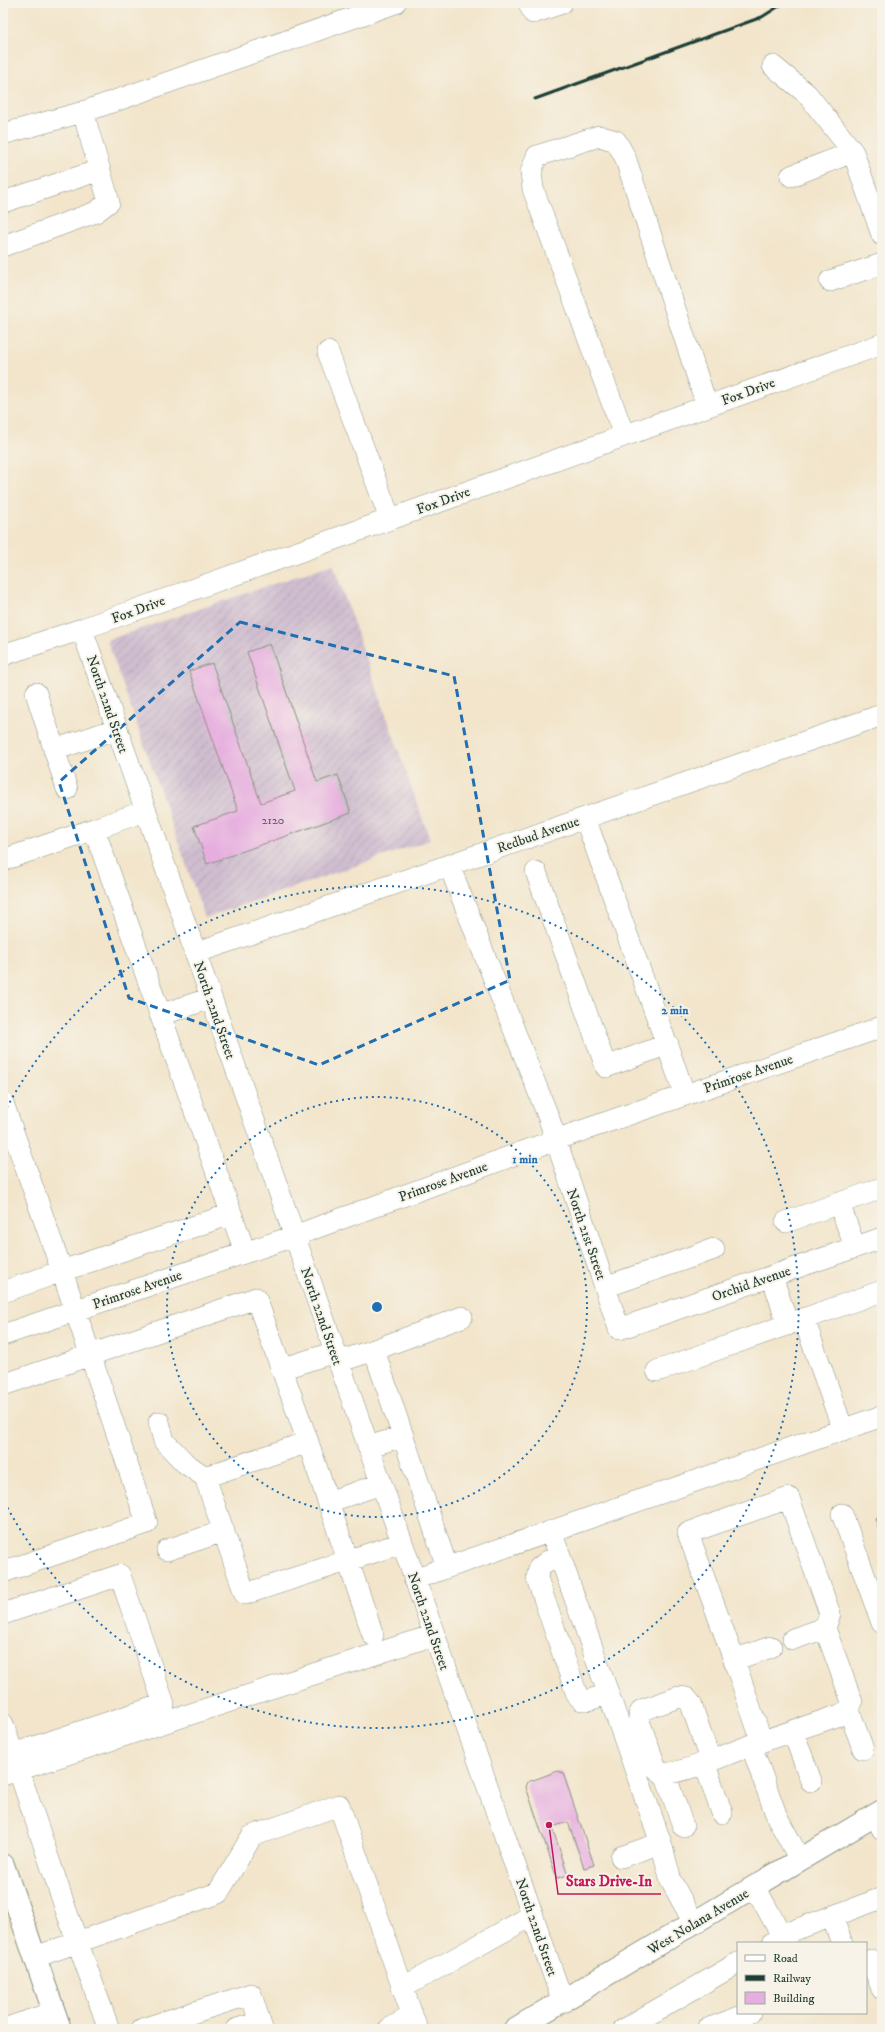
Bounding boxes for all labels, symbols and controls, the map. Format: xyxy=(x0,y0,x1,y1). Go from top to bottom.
street label: Fox Drive xyxy=(719,374,778,410)
street label: Fox Drive xyxy=(414,483,473,519)
street label: Fox Drive xyxy=(109,592,168,628)
street label: North 22nd Street xyxy=(82,653,132,756)
street label: Redbud Avenue xyxy=(495,812,582,857)
house number: 2120 xyxy=(262,813,284,828)
street label: North 22nd Street xyxy=(189,959,239,1062)
text: 2 min xyxy=(662,1003,689,1018)
street label: Primrose Avenue xyxy=(701,1050,796,1098)
text: 1 min xyxy=(512,1152,538,1167)
street label: Primrose Avenue xyxy=(396,1157,490,1206)
street label: North 21st Street xyxy=(562,1186,610,1283)
street label: Orchid Avenue xyxy=(709,1262,793,1306)
street label: North 22nd Street xyxy=(296,1265,346,1368)
street label: Primrose Avenue xyxy=(90,1266,185,1314)
centre of rings xyxy=(370,1300,384,1314)
street label: North 22nd Street xyxy=(403,1570,453,1673)
callout: Stars Drive-In xyxy=(558,1867,661,1894)
text: Stars Drive-In xyxy=(566,1872,652,1891)
street label: North 22nd Street xyxy=(511,1876,561,1979)
street label: West Nolana Avenue xyxy=(644,1884,753,1960)
legend xyxy=(737,1942,867,2014)
text: Road xyxy=(773,1951,798,1966)
text: Railway xyxy=(773,1971,811,1986)
text: Building xyxy=(773,1991,814,2006)

